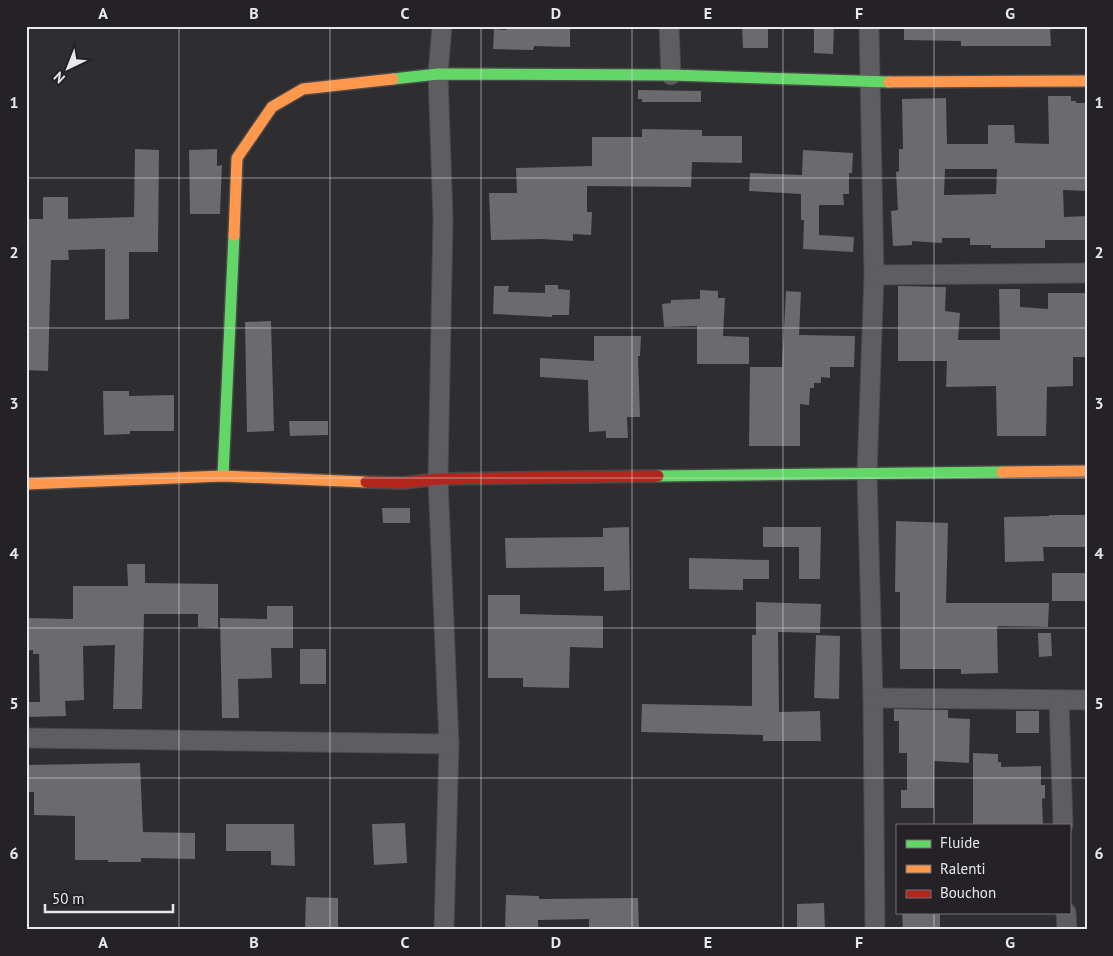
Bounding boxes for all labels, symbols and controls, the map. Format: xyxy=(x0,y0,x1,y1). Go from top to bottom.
text: A xyxy=(98,3,108,23)
text: B xyxy=(249,3,259,23)
text: C xyxy=(401,3,410,23)
text: D xyxy=(551,3,561,23)
text: E xyxy=(704,3,712,23)
text: F xyxy=(855,3,863,23)
text: G xyxy=(1005,3,1015,23)
north arrow xyxy=(42,42,92,92)
text: N xyxy=(50,68,69,87)
text: 1 xyxy=(9,92,19,112)
text: 1 xyxy=(1094,92,1104,112)
text: 2 xyxy=(9,242,19,262)
text: 2 xyxy=(1094,242,1104,262)
text: 3 xyxy=(9,393,19,413)
text: 3 xyxy=(1094,393,1104,413)
text: 4 xyxy=(9,543,19,563)
text: 4 xyxy=(1094,543,1104,563)
text: 5 xyxy=(9,693,19,713)
text: 5 xyxy=(1094,693,1104,713)
legend xyxy=(896,824,1070,914)
text: Fluide xyxy=(940,833,980,852)
text: 6 xyxy=(9,843,19,863)
text: 6 xyxy=(1094,843,1104,863)
text: Ralenti xyxy=(940,859,986,878)
scale bar xyxy=(45,881,172,913)
text: Bouchon xyxy=(940,883,996,902)
text: 50 m xyxy=(52,889,85,908)
text: A xyxy=(98,932,108,952)
text: B xyxy=(249,932,259,952)
text: C xyxy=(401,932,410,952)
text: D xyxy=(551,932,561,952)
text: E xyxy=(704,932,712,952)
text: F xyxy=(855,932,863,952)
text: G xyxy=(1005,932,1015,952)

